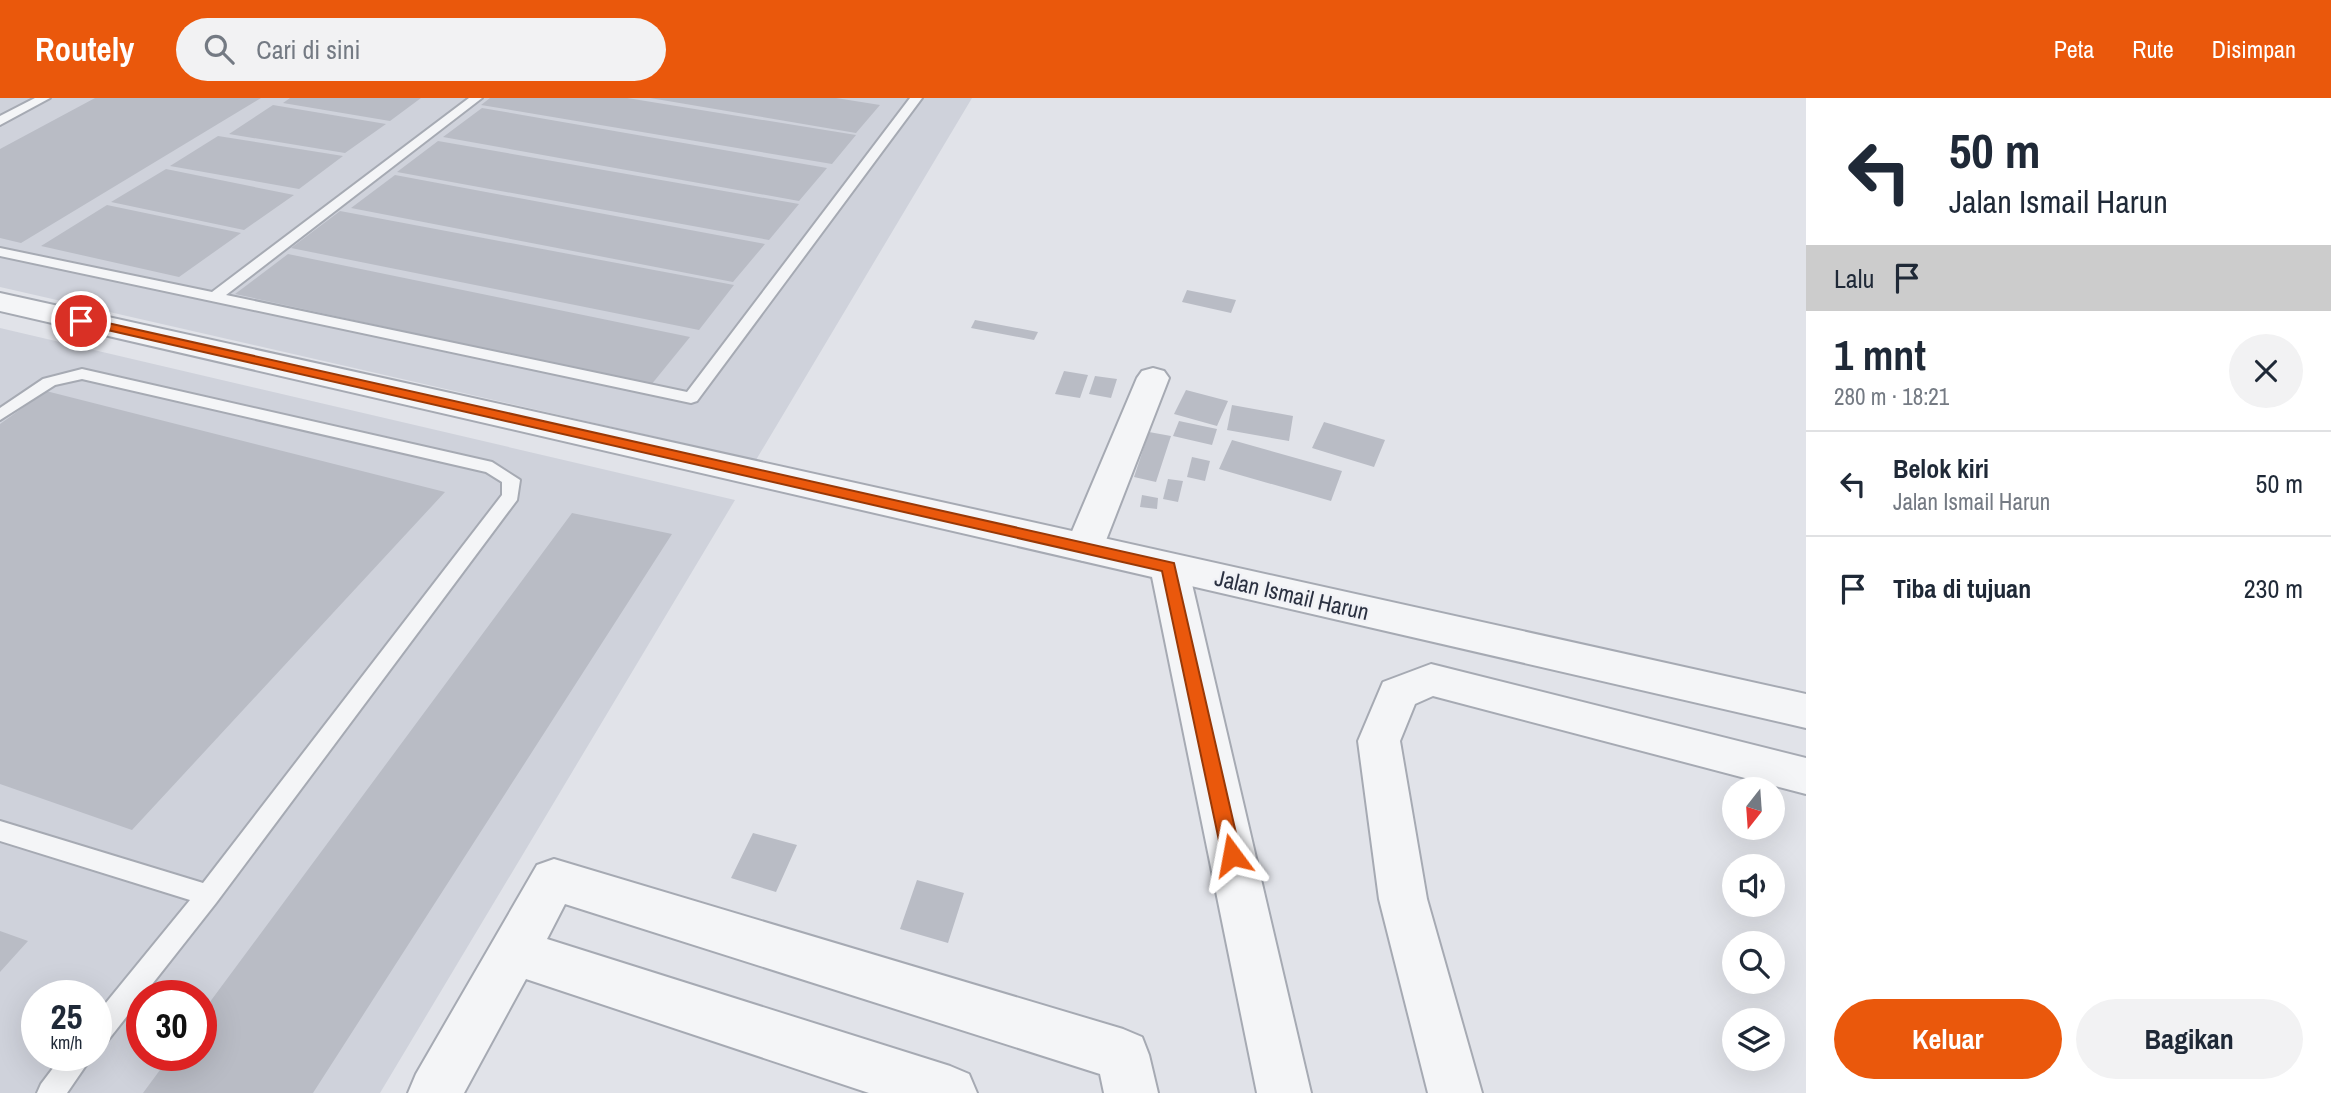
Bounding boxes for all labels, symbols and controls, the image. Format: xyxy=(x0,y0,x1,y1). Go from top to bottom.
search box xyxy=(176,18,666,81)
text: Routely xyxy=(35,27,134,71)
icon: search xyxy=(200,30,238,68)
text: Cari di sini xyxy=(256,32,361,67)
text: Peta xyxy=(2054,33,2094,65)
text: Rute xyxy=(2132,33,2174,65)
text: Disimpan xyxy=(2212,33,2296,65)
text: 50 m xyxy=(1949,117,2041,183)
icon: left xyxy=(1834,126,1925,217)
text: Jalan Ismail Harun xyxy=(1949,180,2168,223)
icon: arrive xyxy=(1888,259,1926,297)
text: Lalu xyxy=(1834,261,1874,296)
pin xyxy=(51,291,111,351)
icon: arrive xyxy=(62,302,100,340)
text: 1 mnt xyxy=(1834,327,1926,383)
button: close xyxy=(2229,334,2303,408)
text: 280 m · 18:21 xyxy=(1834,381,1949,412)
text: Belok kiri xyxy=(1893,451,1989,486)
icon: left xyxy=(1834,465,1872,503)
text: 50 m xyxy=(2256,466,2303,501)
text: Jalan Ismail Harun xyxy=(1893,486,2050,517)
street label: Jalan Ismail Harun xyxy=(1212,562,1372,627)
icon: arrive xyxy=(1834,570,1872,608)
text: Tiba di tujuan xyxy=(1893,571,2031,606)
text: 230 m xyxy=(2244,571,2303,606)
north arrow xyxy=(1722,777,1785,840)
map controls xyxy=(1722,777,1785,1071)
position arrow xyxy=(1195,818,1269,892)
button: sound xyxy=(1722,854,1785,917)
button: search xyxy=(1722,931,1785,994)
speed limit sign: 30 xyxy=(126,980,217,1071)
text: 25 xyxy=(51,993,82,1040)
button: Keluar xyxy=(1834,999,2062,1079)
button: Bagikan xyxy=(2076,999,2303,1079)
button: layers xyxy=(1722,1008,1785,1071)
text: km/h xyxy=(51,1030,83,1055)

